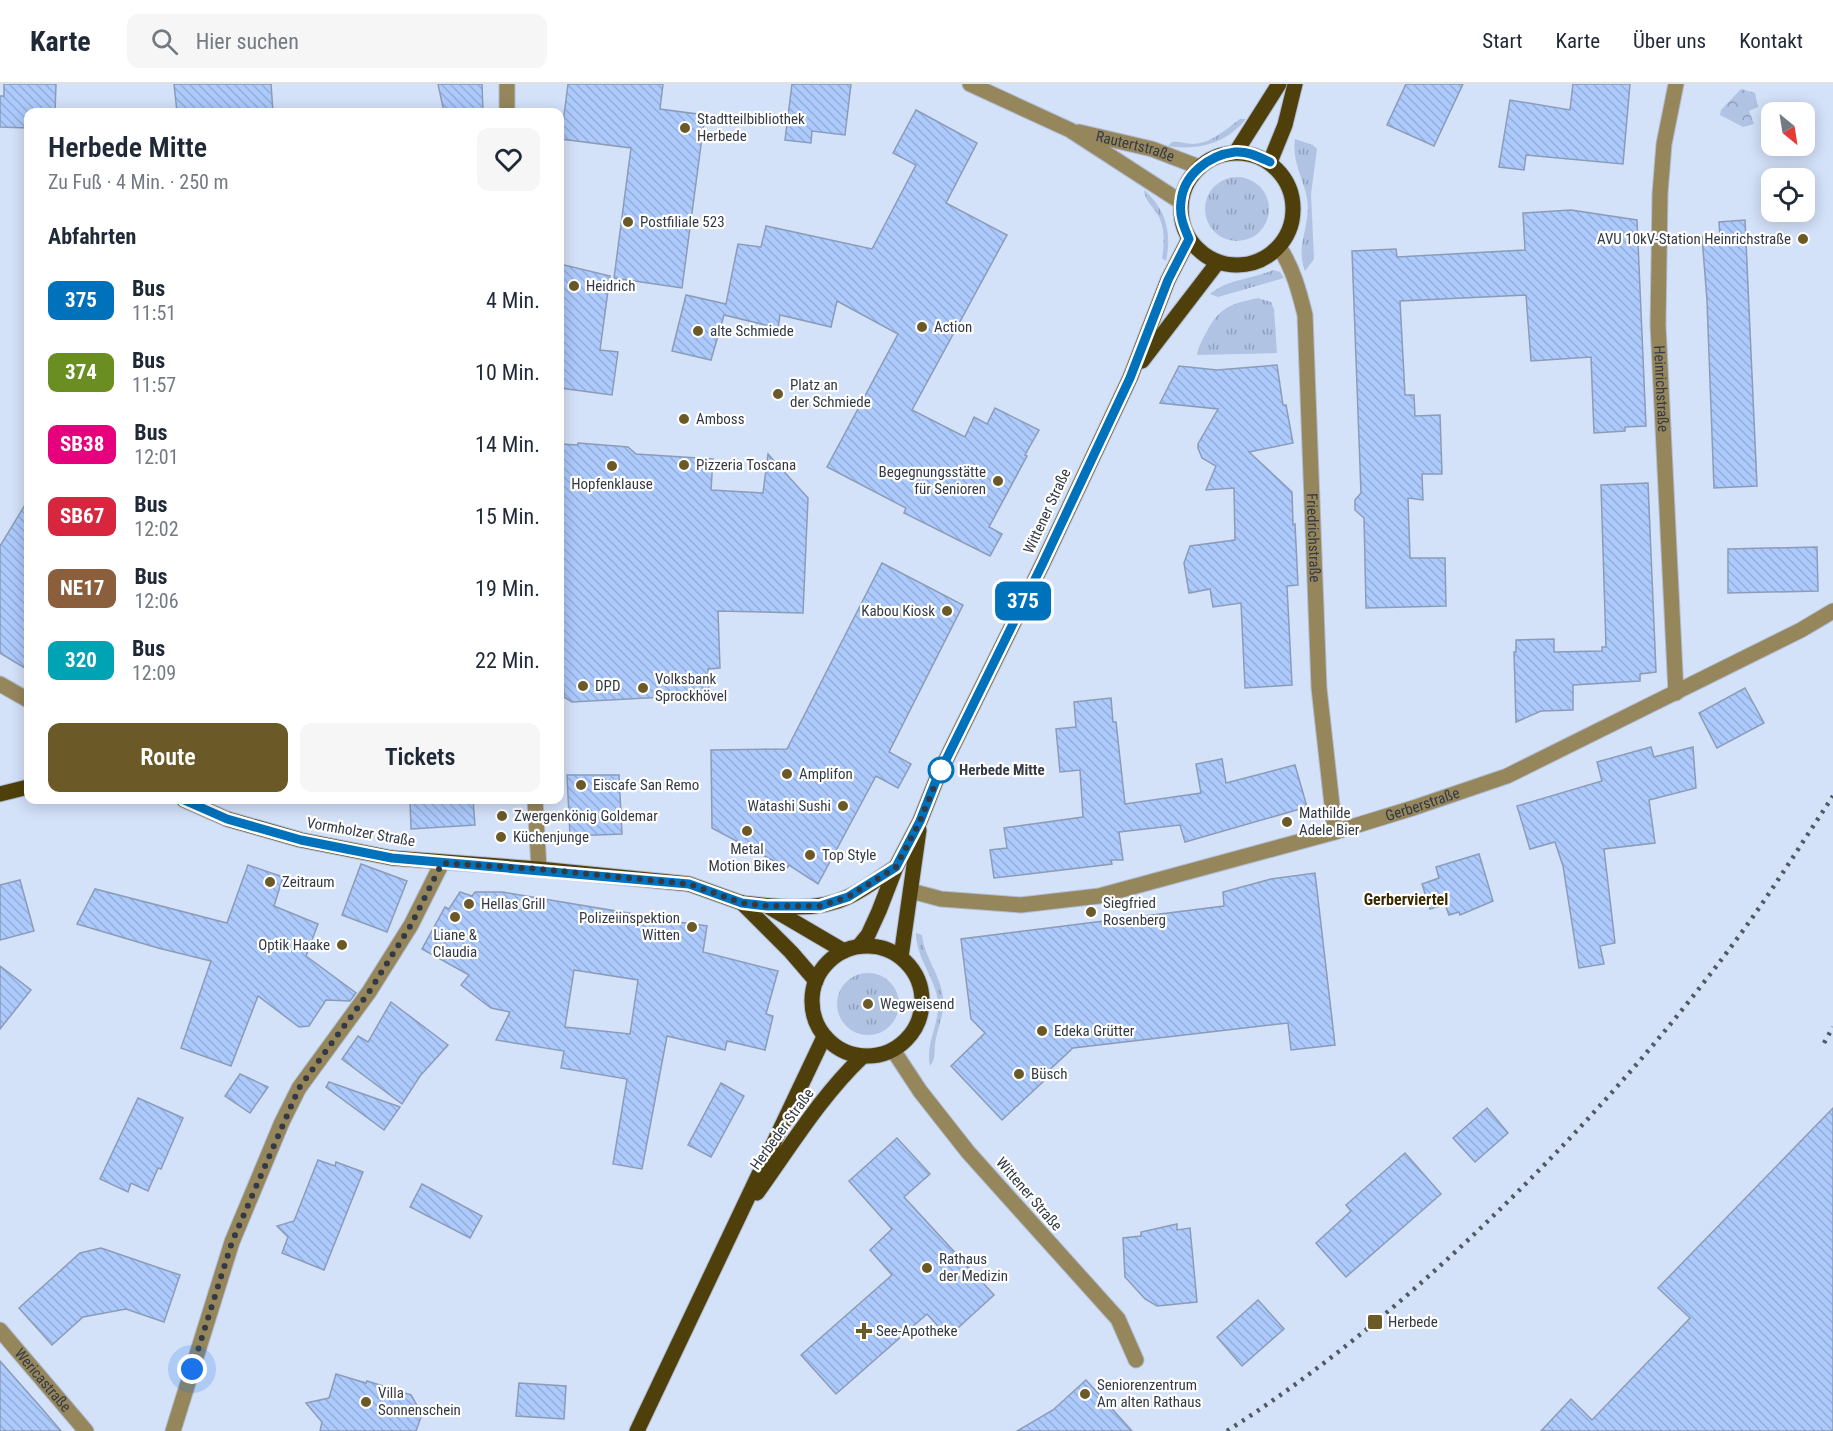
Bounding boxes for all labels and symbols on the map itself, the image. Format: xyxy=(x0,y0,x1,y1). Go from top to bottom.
north arrow xyxy=(1761,102,1815,156)
place label: Stadtteilbibliothek Herbede xyxy=(697,110,805,145)
marker: Stadtteilbibliothek Herbede xyxy=(678,121,692,135)
street label: Rautertstraße xyxy=(1094,127,1177,166)
place label: Postfiliale 523 xyxy=(640,213,725,231)
marker: Postfiliale 523 xyxy=(621,215,635,229)
place label: AVU 10kV-Station Heinrichstraße xyxy=(1597,230,1791,248)
marker: AVU 10kV-Station Heinrichstraße xyxy=(1796,232,1810,246)
place label: Heidrich xyxy=(586,277,635,295)
marker: Heidrich xyxy=(567,279,581,293)
place label: Action xyxy=(934,318,972,336)
marker: Action xyxy=(915,320,929,334)
place label: alte Schmiede xyxy=(710,322,794,340)
marker: alte Schmiede xyxy=(691,324,705,338)
street label: Heinrichstraße xyxy=(1650,345,1672,432)
place label: Platz an der Schmiede xyxy=(790,376,871,411)
marker: Platz an der Schmiede xyxy=(771,387,785,401)
place label: Amboss xyxy=(696,410,745,428)
marker: Amboss xyxy=(677,412,691,426)
place label: Pizzeria Toscana xyxy=(696,456,796,474)
marker: Pizzeria Toscana xyxy=(677,458,691,472)
marker: Hopfenklause xyxy=(605,459,619,473)
place label: Begegnungsstätte für Senioren xyxy=(879,463,986,498)
street label: Wittener Straße xyxy=(1019,466,1075,556)
marker: Begegnungsstätte für Senioren xyxy=(991,474,1005,488)
place label: Hopfenklause xyxy=(571,475,653,493)
street label: Friedrichstraße xyxy=(1303,493,1324,583)
line badge: 375 xyxy=(988,582,1058,620)
place label: Kabou Kiosk xyxy=(861,602,935,620)
marker: Kabou Kiosk xyxy=(940,604,954,618)
place label: Volksbank Sprockhövel xyxy=(655,670,727,705)
place label: DPD xyxy=(595,677,620,695)
marker: DPD xyxy=(576,679,590,693)
marker: Volksbank Sprockhövel xyxy=(636,681,650,695)
marker: Herbede Mitte xyxy=(928,757,954,783)
place label: Herbede Mitte xyxy=(959,761,1045,779)
place label: Amplifon xyxy=(799,765,853,783)
marker: Amplifon xyxy=(780,767,794,781)
place label: Eiscafe San Remo xyxy=(593,776,699,794)
marker: Eiscafe San Remo xyxy=(574,778,588,792)
street label: Gerberstraße xyxy=(1383,784,1462,825)
place label: Watashi Sushi xyxy=(747,797,831,815)
marker: Watashi Sushi xyxy=(836,799,850,813)
place label: Mathilde Adele Bier xyxy=(1299,804,1360,839)
place label: Zwergenkönig Goldemar xyxy=(514,807,658,825)
marker: Zwergenkönig Goldemar xyxy=(495,809,509,823)
street label: Vormholzer Straße xyxy=(305,814,417,850)
marker: Mathilde Adele Bier xyxy=(1280,815,1294,829)
marker: Metal Motion Bikes xyxy=(740,824,754,838)
place label: Küchenjunge xyxy=(513,828,589,846)
marker: Küchenjunge xyxy=(494,830,508,844)
place label: Metal Motion Bikes xyxy=(708,840,786,875)
place label: Top Style xyxy=(822,846,876,864)
marker: Top Style xyxy=(803,848,817,862)
place label: Zeitraum xyxy=(282,873,335,891)
marker: Zeitraum xyxy=(263,875,277,889)
district label: Gerberviertel xyxy=(1364,890,1448,909)
place label: Siegfried Rosenberg xyxy=(1103,894,1166,929)
place label: Hellas Grill xyxy=(481,895,545,913)
marker: Hellas Grill xyxy=(462,897,476,911)
marker: Siegfried Rosenberg xyxy=(1084,905,1098,919)
place label: Polizeiinspektion Witten xyxy=(579,909,680,944)
marker: Liane & Claudia xyxy=(448,910,462,924)
marker: Polizeiinspektion Witten xyxy=(685,920,699,934)
place label: Liane & Claudia xyxy=(433,926,478,961)
place label: Optik Haake xyxy=(258,936,330,954)
marker: Optik Haake xyxy=(335,938,349,952)
place label: Wegweisend xyxy=(880,995,954,1013)
marker: Wegweisend xyxy=(861,997,875,1011)
place label: Edeka Grütter xyxy=(1054,1022,1135,1040)
marker: Edeka Grütter xyxy=(1035,1024,1049,1038)
place label: Büsch xyxy=(1031,1065,1067,1083)
marker: Büsch xyxy=(1012,1067,1026,1081)
street label: Herbeder Straße xyxy=(746,1085,818,1173)
street label: Wittener Straße xyxy=(992,1154,1066,1234)
place label: Rathaus der Medizin xyxy=(939,1250,1008,1285)
marker: Rathaus der Medizin xyxy=(920,1261,934,1275)
marker: Herbede xyxy=(1366,1313,1384,1331)
place label: Herbede xyxy=(1388,1313,1438,1331)
place label: See-Apotheke xyxy=(876,1322,958,1340)
marker: See-Apotheke xyxy=(857,1324,871,1338)
street label: Wericastraße xyxy=(11,1345,75,1416)
your location xyxy=(177,1354,207,1384)
place label: Seniorenzentrum Am alten Rathaus xyxy=(1097,1376,1201,1411)
place label: Villa Sonnenschein xyxy=(378,1384,461,1419)
marker: Seniorenzentrum Am alten Rathaus xyxy=(1078,1387,1092,1401)
marker: Villa Sonnenschein xyxy=(359,1395,373,1409)

